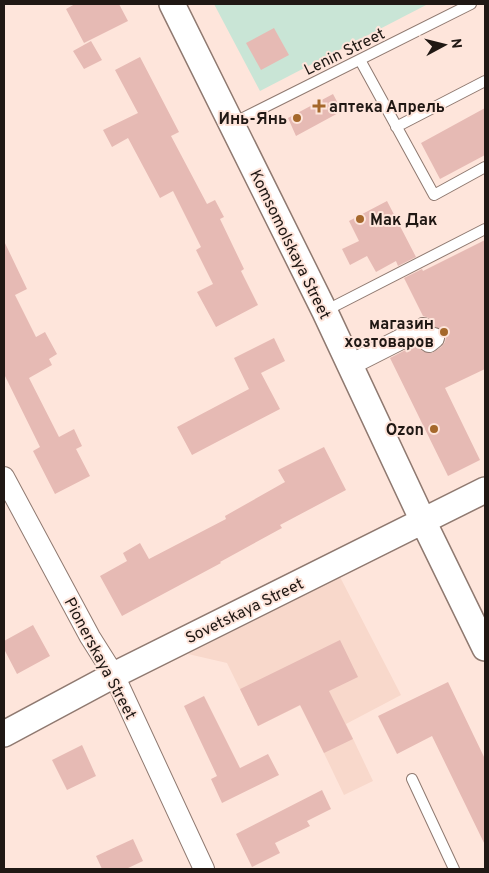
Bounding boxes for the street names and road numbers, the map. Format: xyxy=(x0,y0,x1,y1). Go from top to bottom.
street label: Lenin Street xyxy=(301,25,389,81)
street label: Komsomolskaya Street xyxy=(244,167,334,323)
street label: Sovetskaya Street xyxy=(183,575,307,649)
street label: Pionerskaya Street xyxy=(59,594,140,723)

